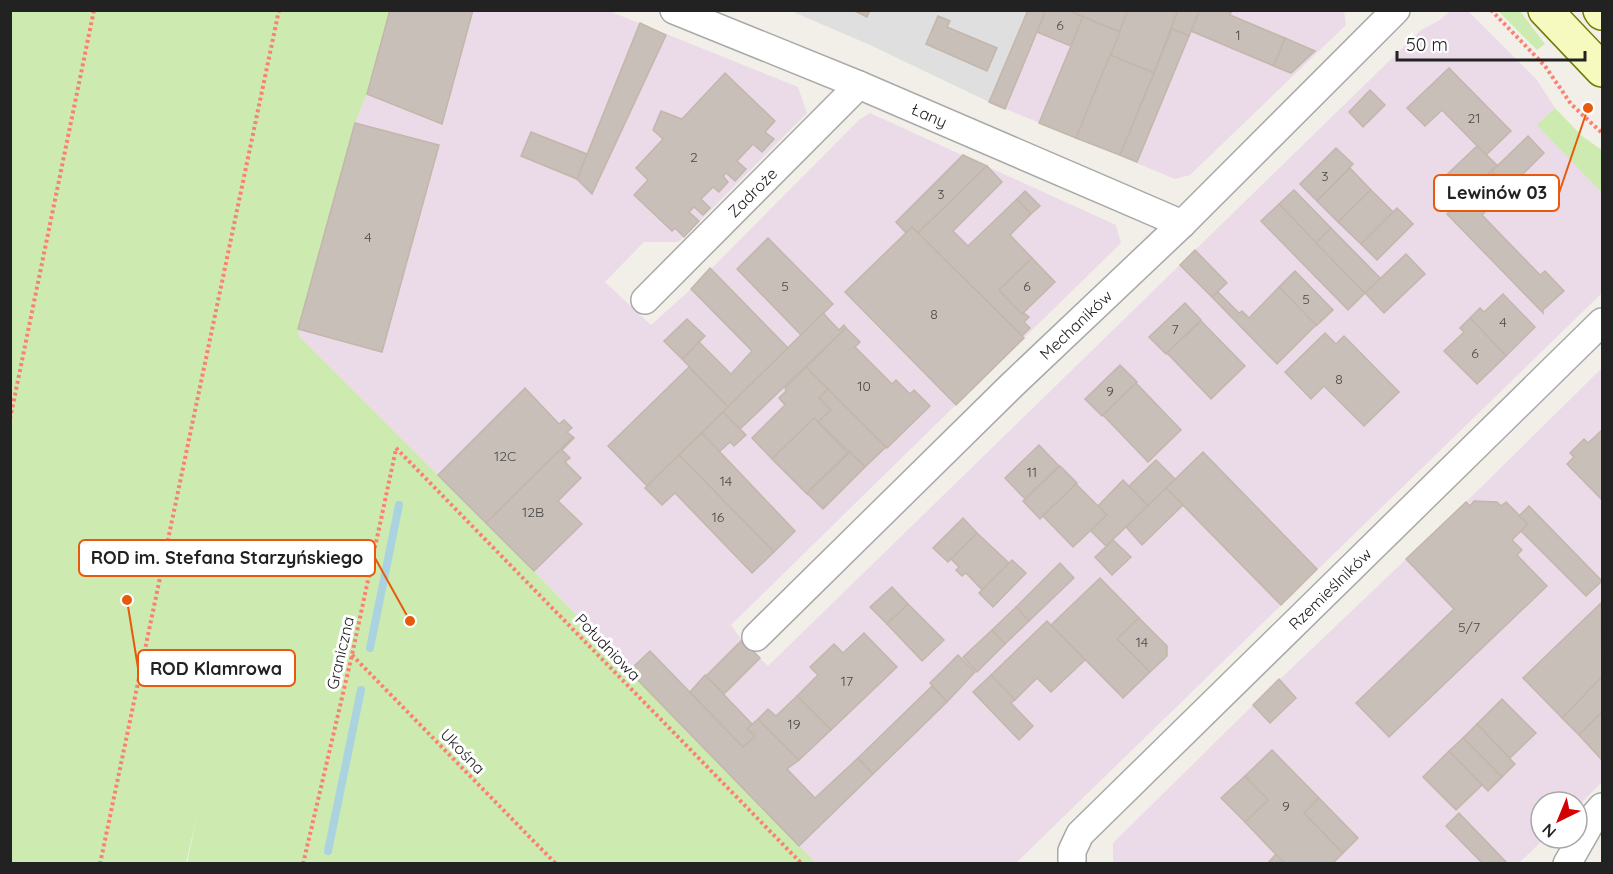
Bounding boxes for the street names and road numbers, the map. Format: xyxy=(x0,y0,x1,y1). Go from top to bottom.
street label: Łany xyxy=(908,99,950,132)
street label: Zadroże xyxy=(723,163,781,221)
street label: Mechaników xyxy=(1035,286,1116,364)
street label: Rzemieślników xyxy=(1284,544,1376,634)
street label: Południowa xyxy=(571,609,645,685)
street label: Graniczna xyxy=(322,615,358,691)
street label: Ukośna xyxy=(436,724,490,778)

